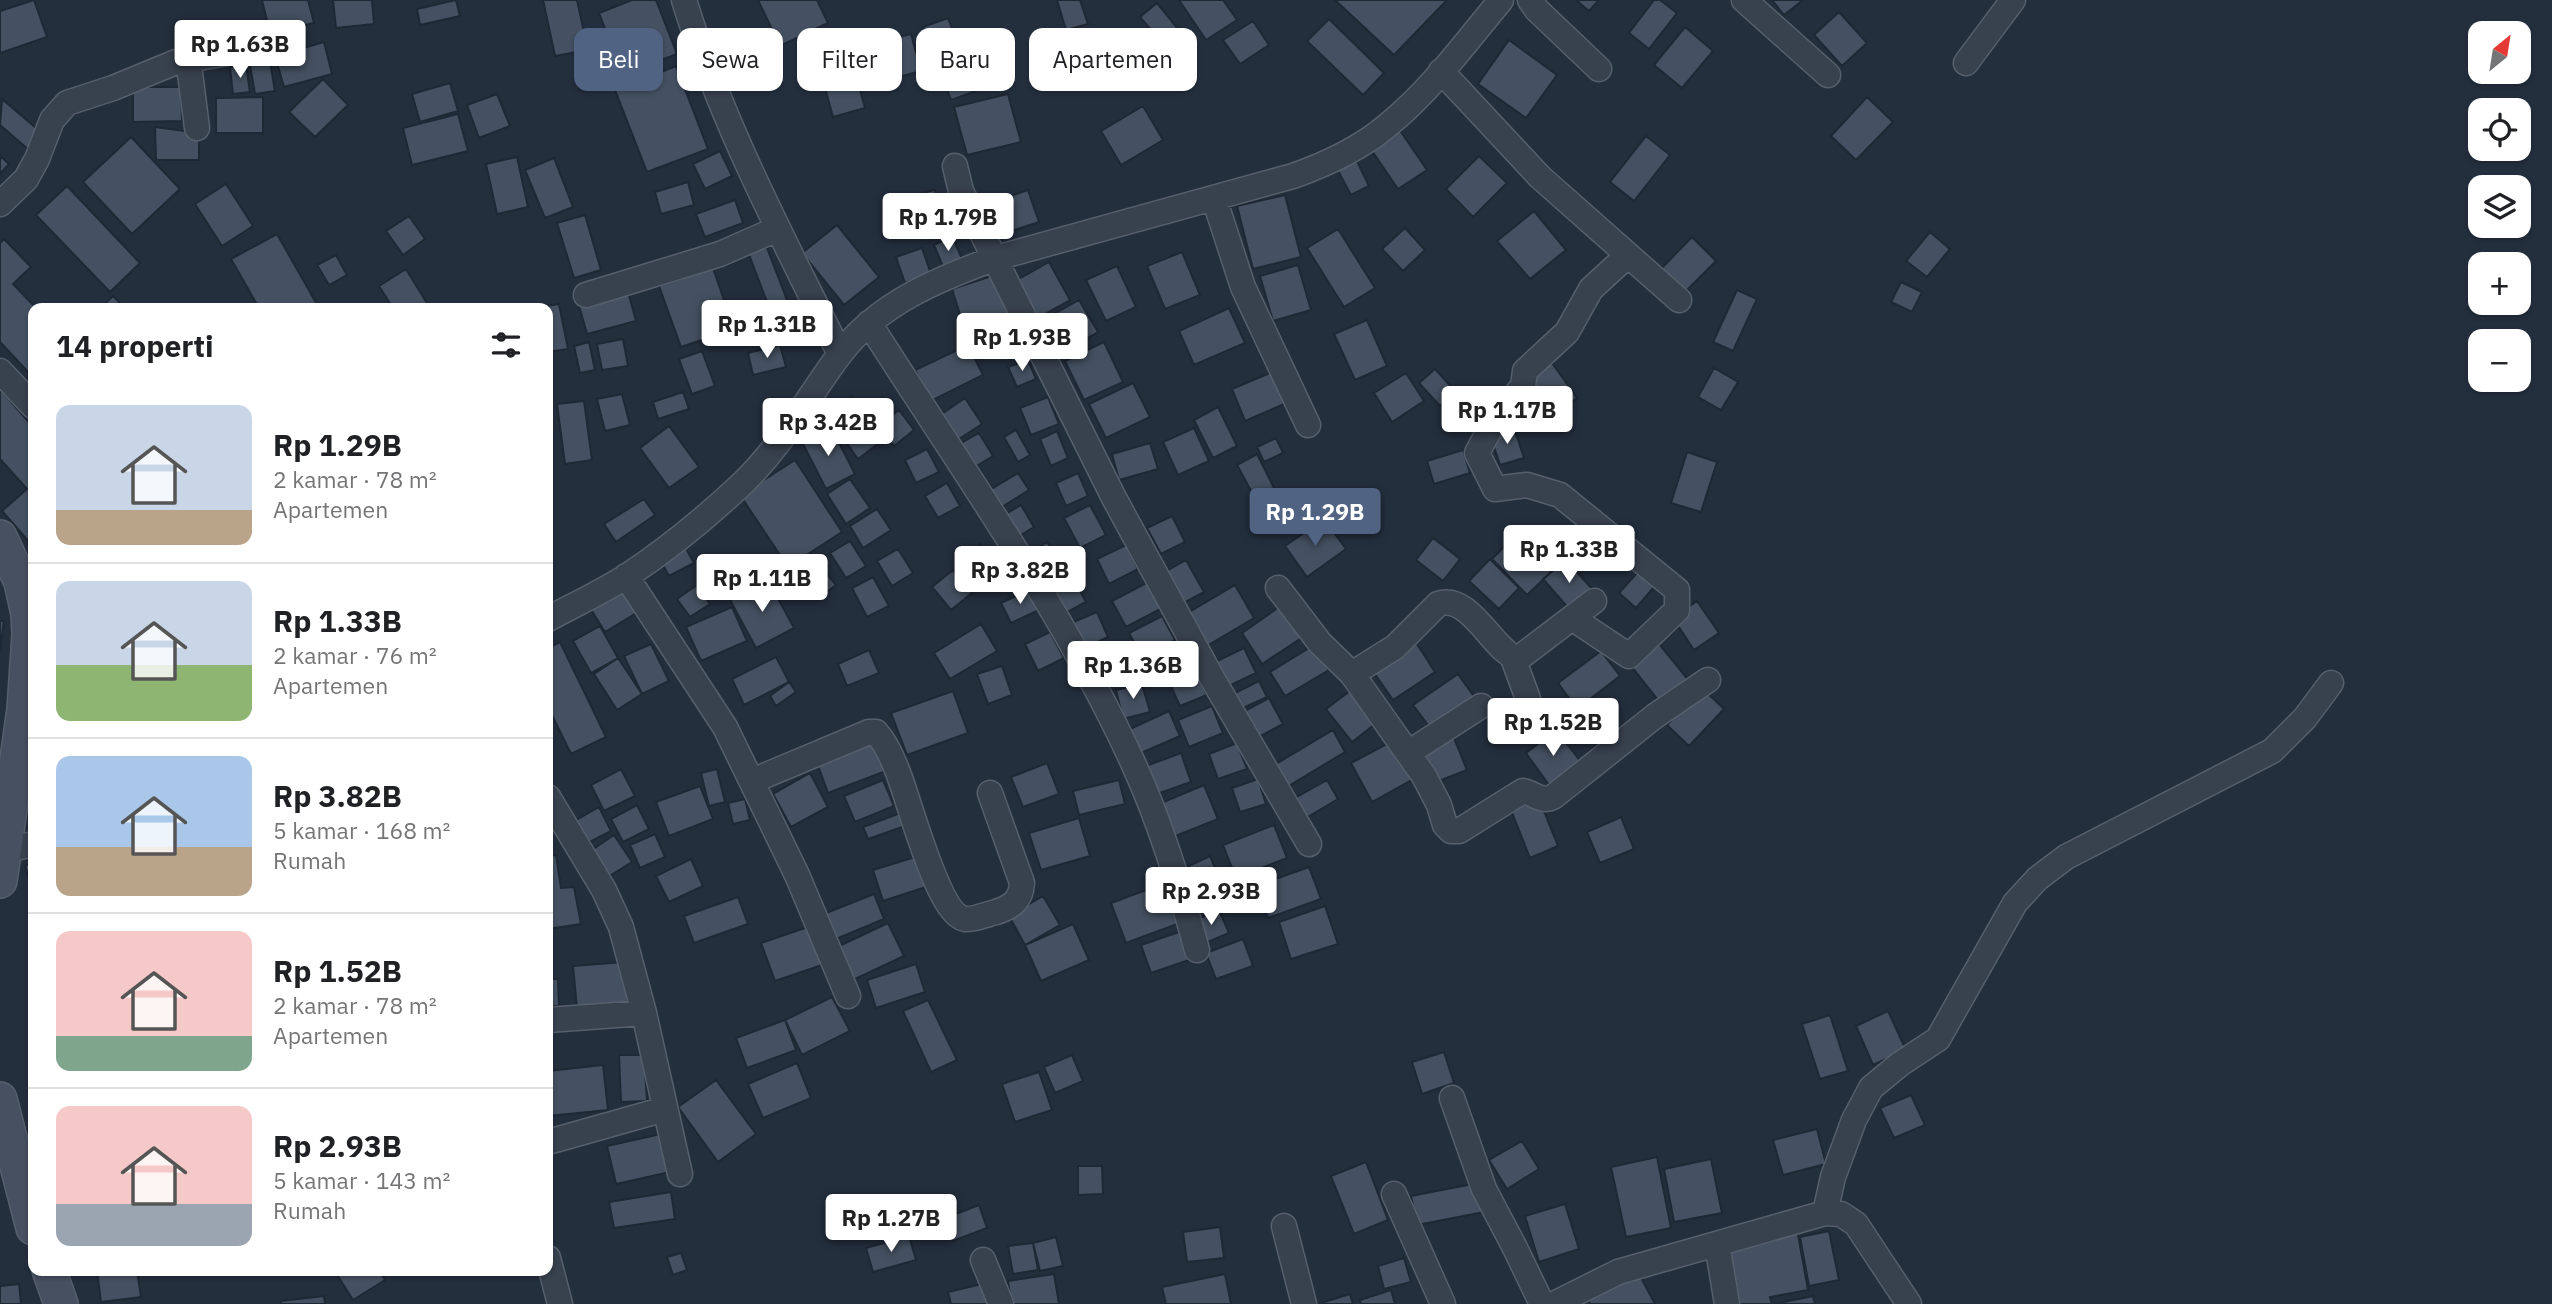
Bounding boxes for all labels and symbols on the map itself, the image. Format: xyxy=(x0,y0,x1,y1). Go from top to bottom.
pin: Rp 1.63B xyxy=(168,20,312,80)
north arrow xyxy=(2468,21,2530,84)
pin: Rp 1.79B xyxy=(876,194,1020,253)
pin: Rp 1.31B xyxy=(695,300,839,360)
pin: Rp 1.93B xyxy=(950,314,1094,373)
pin: Rp 1.17B xyxy=(1435,386,1579,446)
pin: Rp 3.42B xyxy=(756,398,900,458)
pin: Rp 1.29B xyxy=(1243,489,1387,548)
pin: Rp 1.33B xyxy=(1497,526,1641,585)
pin: Rp 3.82B xyxy=(948,546,1092,606)
pin: Rp 1.11B xyxy=(690,554,834,614)
pin: Rp 1.36B xyxy=(1061,642,1205,701)
pin: Rp 1.52B xyxy=(1481,698,1625,758)
pin: Rp 2.93B xyxy=(1139,867,1283,927)
pin: Rp 1.27B xyxy=(819,1194,963,1254)

